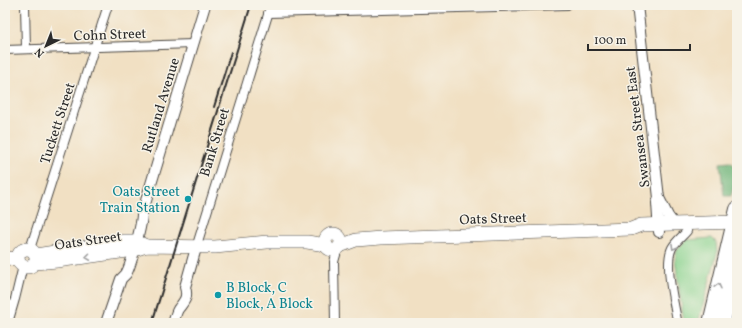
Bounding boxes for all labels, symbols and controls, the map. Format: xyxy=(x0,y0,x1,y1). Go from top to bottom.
street label: Cohn Street xyxy=(73,25,147,46)
north arrow xyxy=(26,26,66,66)
scale bar xyxy=(588,26,690,52)
text: 100 m xyxy=(594,33,627,49)
text: N xyxy=(32,44,48,60)
street label: Rutland Avenue xyxy=(138,55,185,155)
street label: Swansea Street East xyxy=(622,65,655,189)
street label: Tuckett Street xyxy=(36,80,81,167)
street label: Bank Street xyxy=(196,106,235,179)
place label: Oats Street Train Station xyxy=(100,183,180,218)
marker: Oats Street Train Station xyxy=(183,194,193,204)
street label: Oats Street xyxy=(459,209,527,230)
street label: Oats Street xyxy=(54,227,123,256)
one-way arrow xyxy=(672,243,679,250)
one-way arrow xyxy=(85,252,91,261)
place label: B Block, C Block, A Block xyxy=(226,279,313,314)
one-way arrow xyxy=(714,282,722,289)
marker: B Block, C Block, A Block xyxy=(213,290,223,300)

